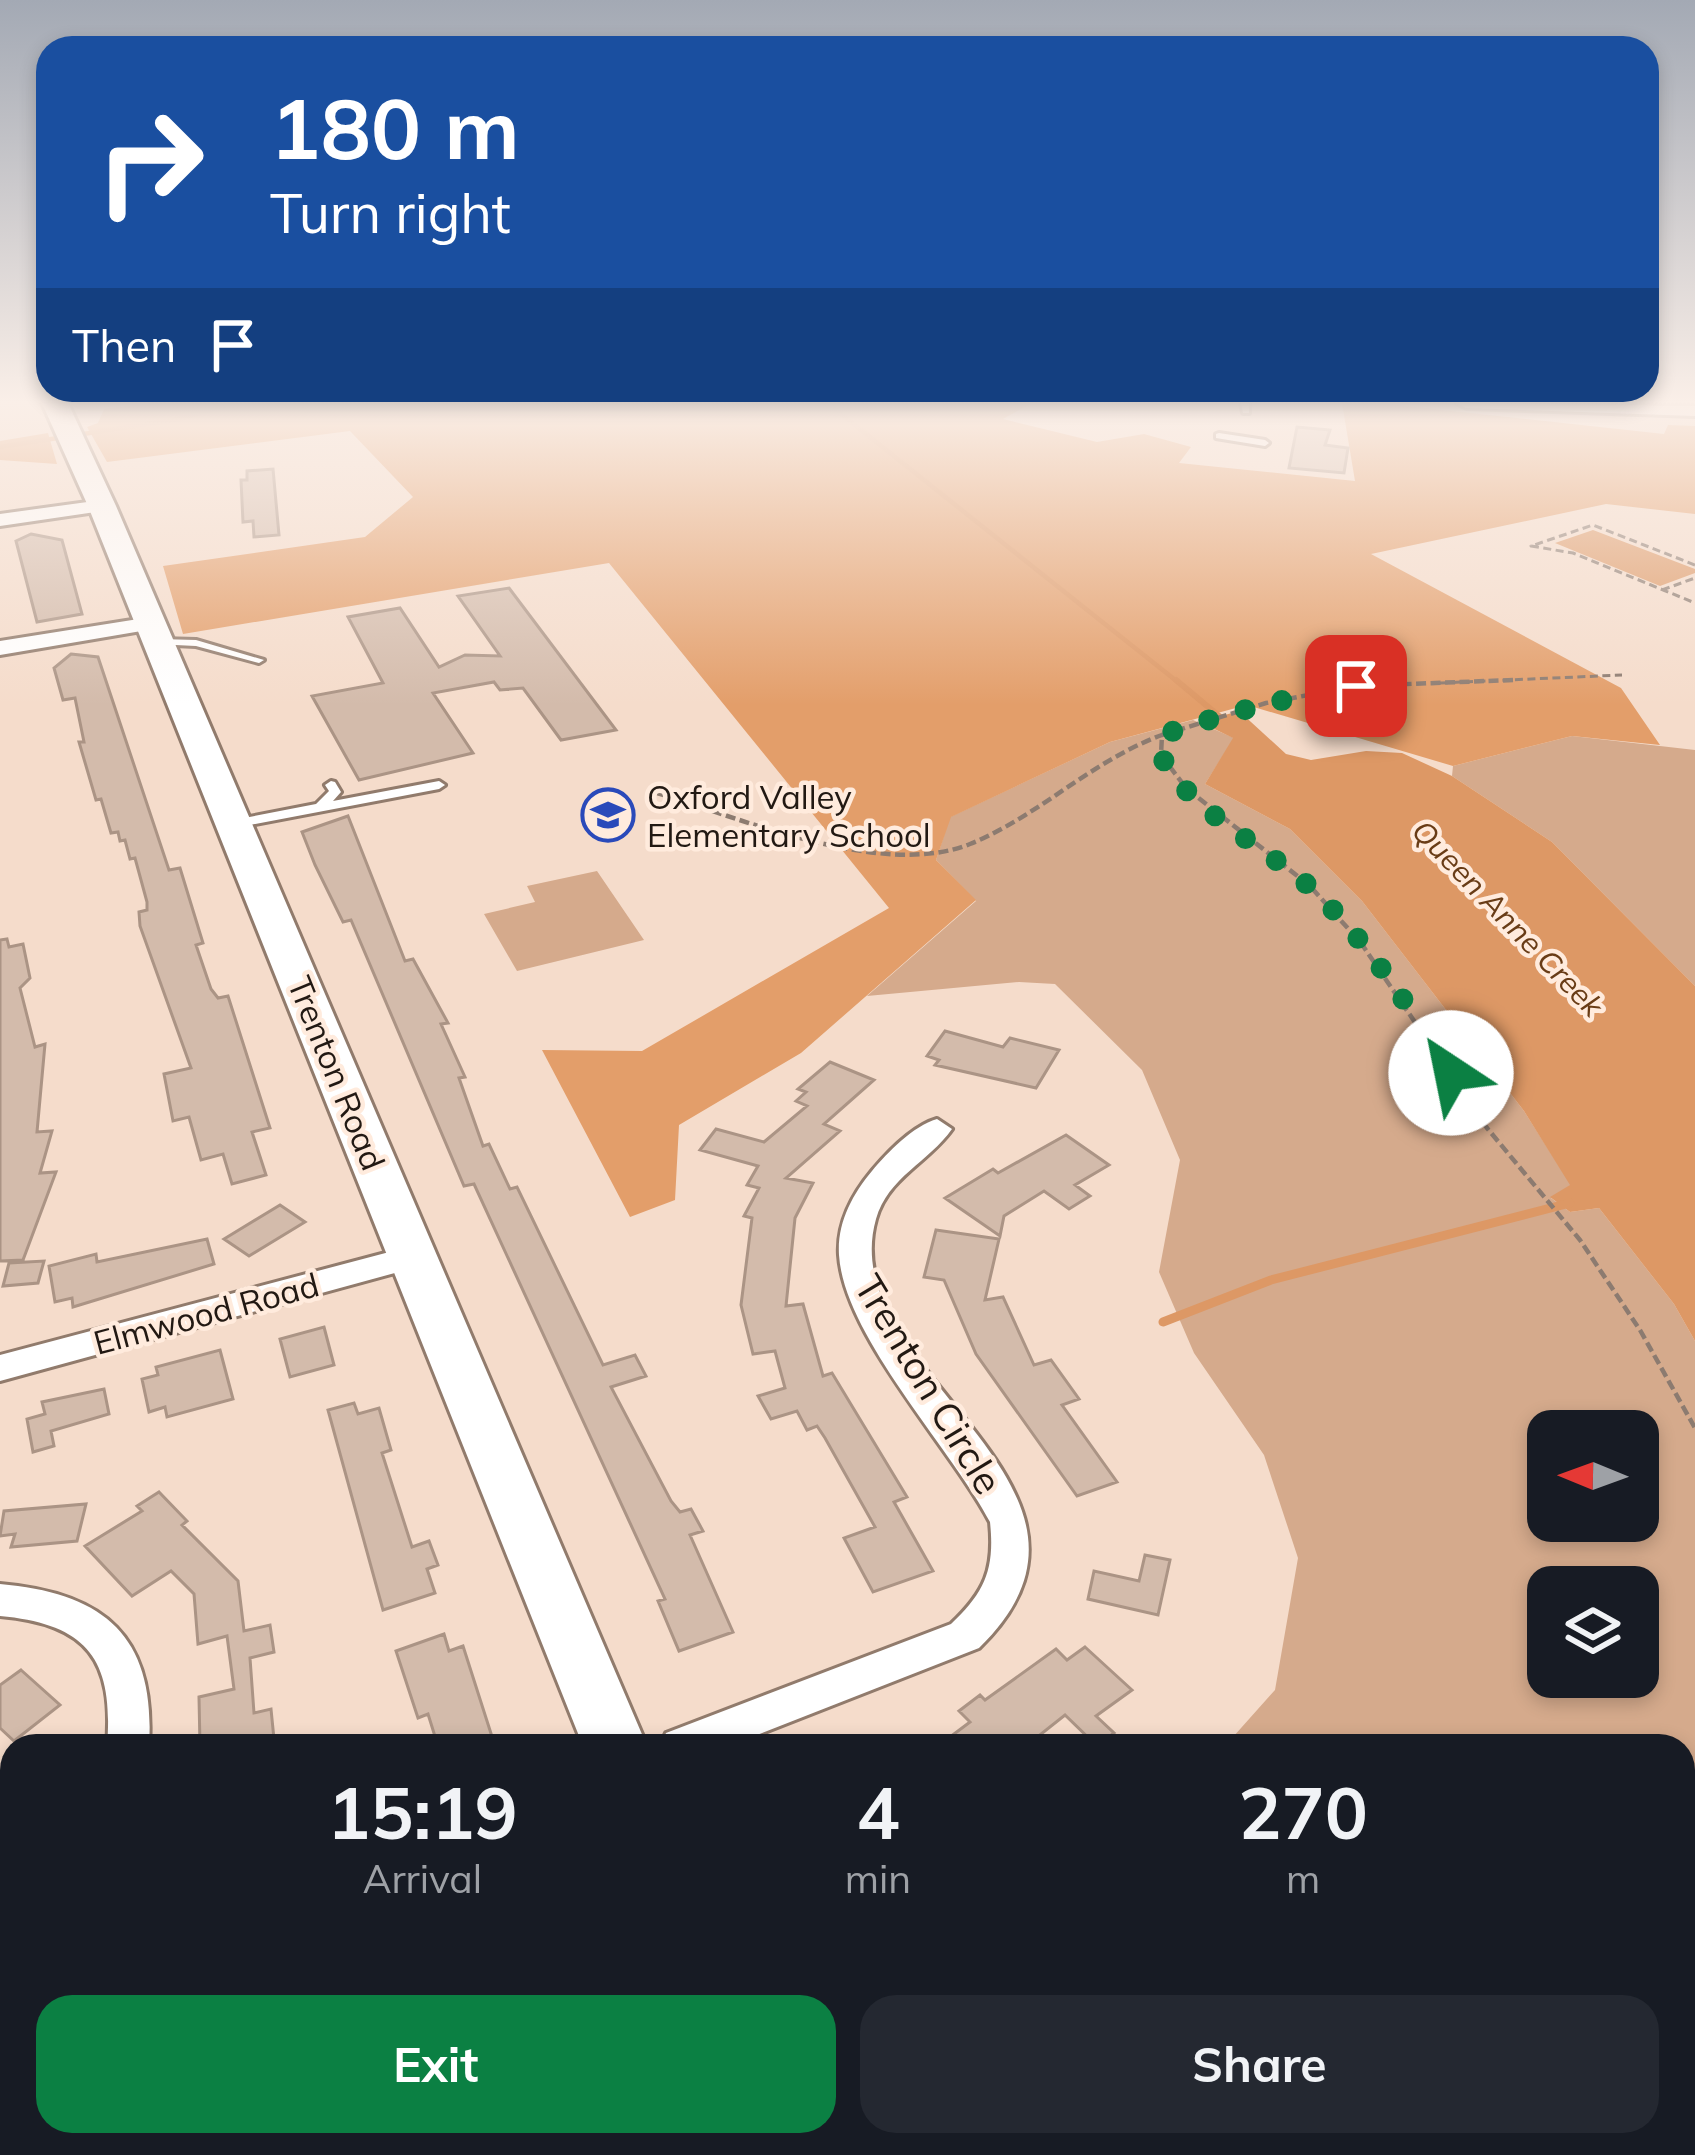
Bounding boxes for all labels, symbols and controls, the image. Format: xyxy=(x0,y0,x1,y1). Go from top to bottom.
text: 180 m xyxy=(270,75,520,180)
icon: right xyxy=(72,84,228,240)
text: Turn right xyxy=(270,179,511,247)
icon: arrive xyxy=(200,312,266,378)
text: Then xyxy=(72,317,176,373)
pin xyxy=(1305,635,1407,737)
icon: arrive xyxy=(1323,653,1389,719)
place label: Oxford Valley Elementary School xyxy=(647,776,931,855)
school or university icon: Oxford Valley Elementary School xyxy=(580,787,636,843)
water label: Queen Anne Creek xyxy=(1404,812,1613,1026)
street label: Trenton Road xyxy=(279,970,395,1176)
position arrow xyxy=(1388,1010,1514,1136)
street label: Elmwood Road xyxy=(89,1263,323,1363)
street label: Trenton Circle xyxy=(844,1266,1014,1502)
north arrow xyxy=(1527,1410,1659,1542)
map controls xyxy=(1527,1410,1659,1698)
button: layers xyxy=(1527,1566,1659,1698)
text: 15:19 xyxy=(327,1767,518,1857)
text: 4 xyxy=(856,1767,900,1857)
text: 270 xyxy=(1238,1767,1368,1857)
text: Arrival xyxy=(363,1854,482,1903)
text: min xyxy=(845,1854,911,1903)
text: m xyxy=(1286,1854,1320,1903)
button: Exit xyxy=(36,1995,836,2133)
button: Share xyxy=(860,1995,1659,2133)

